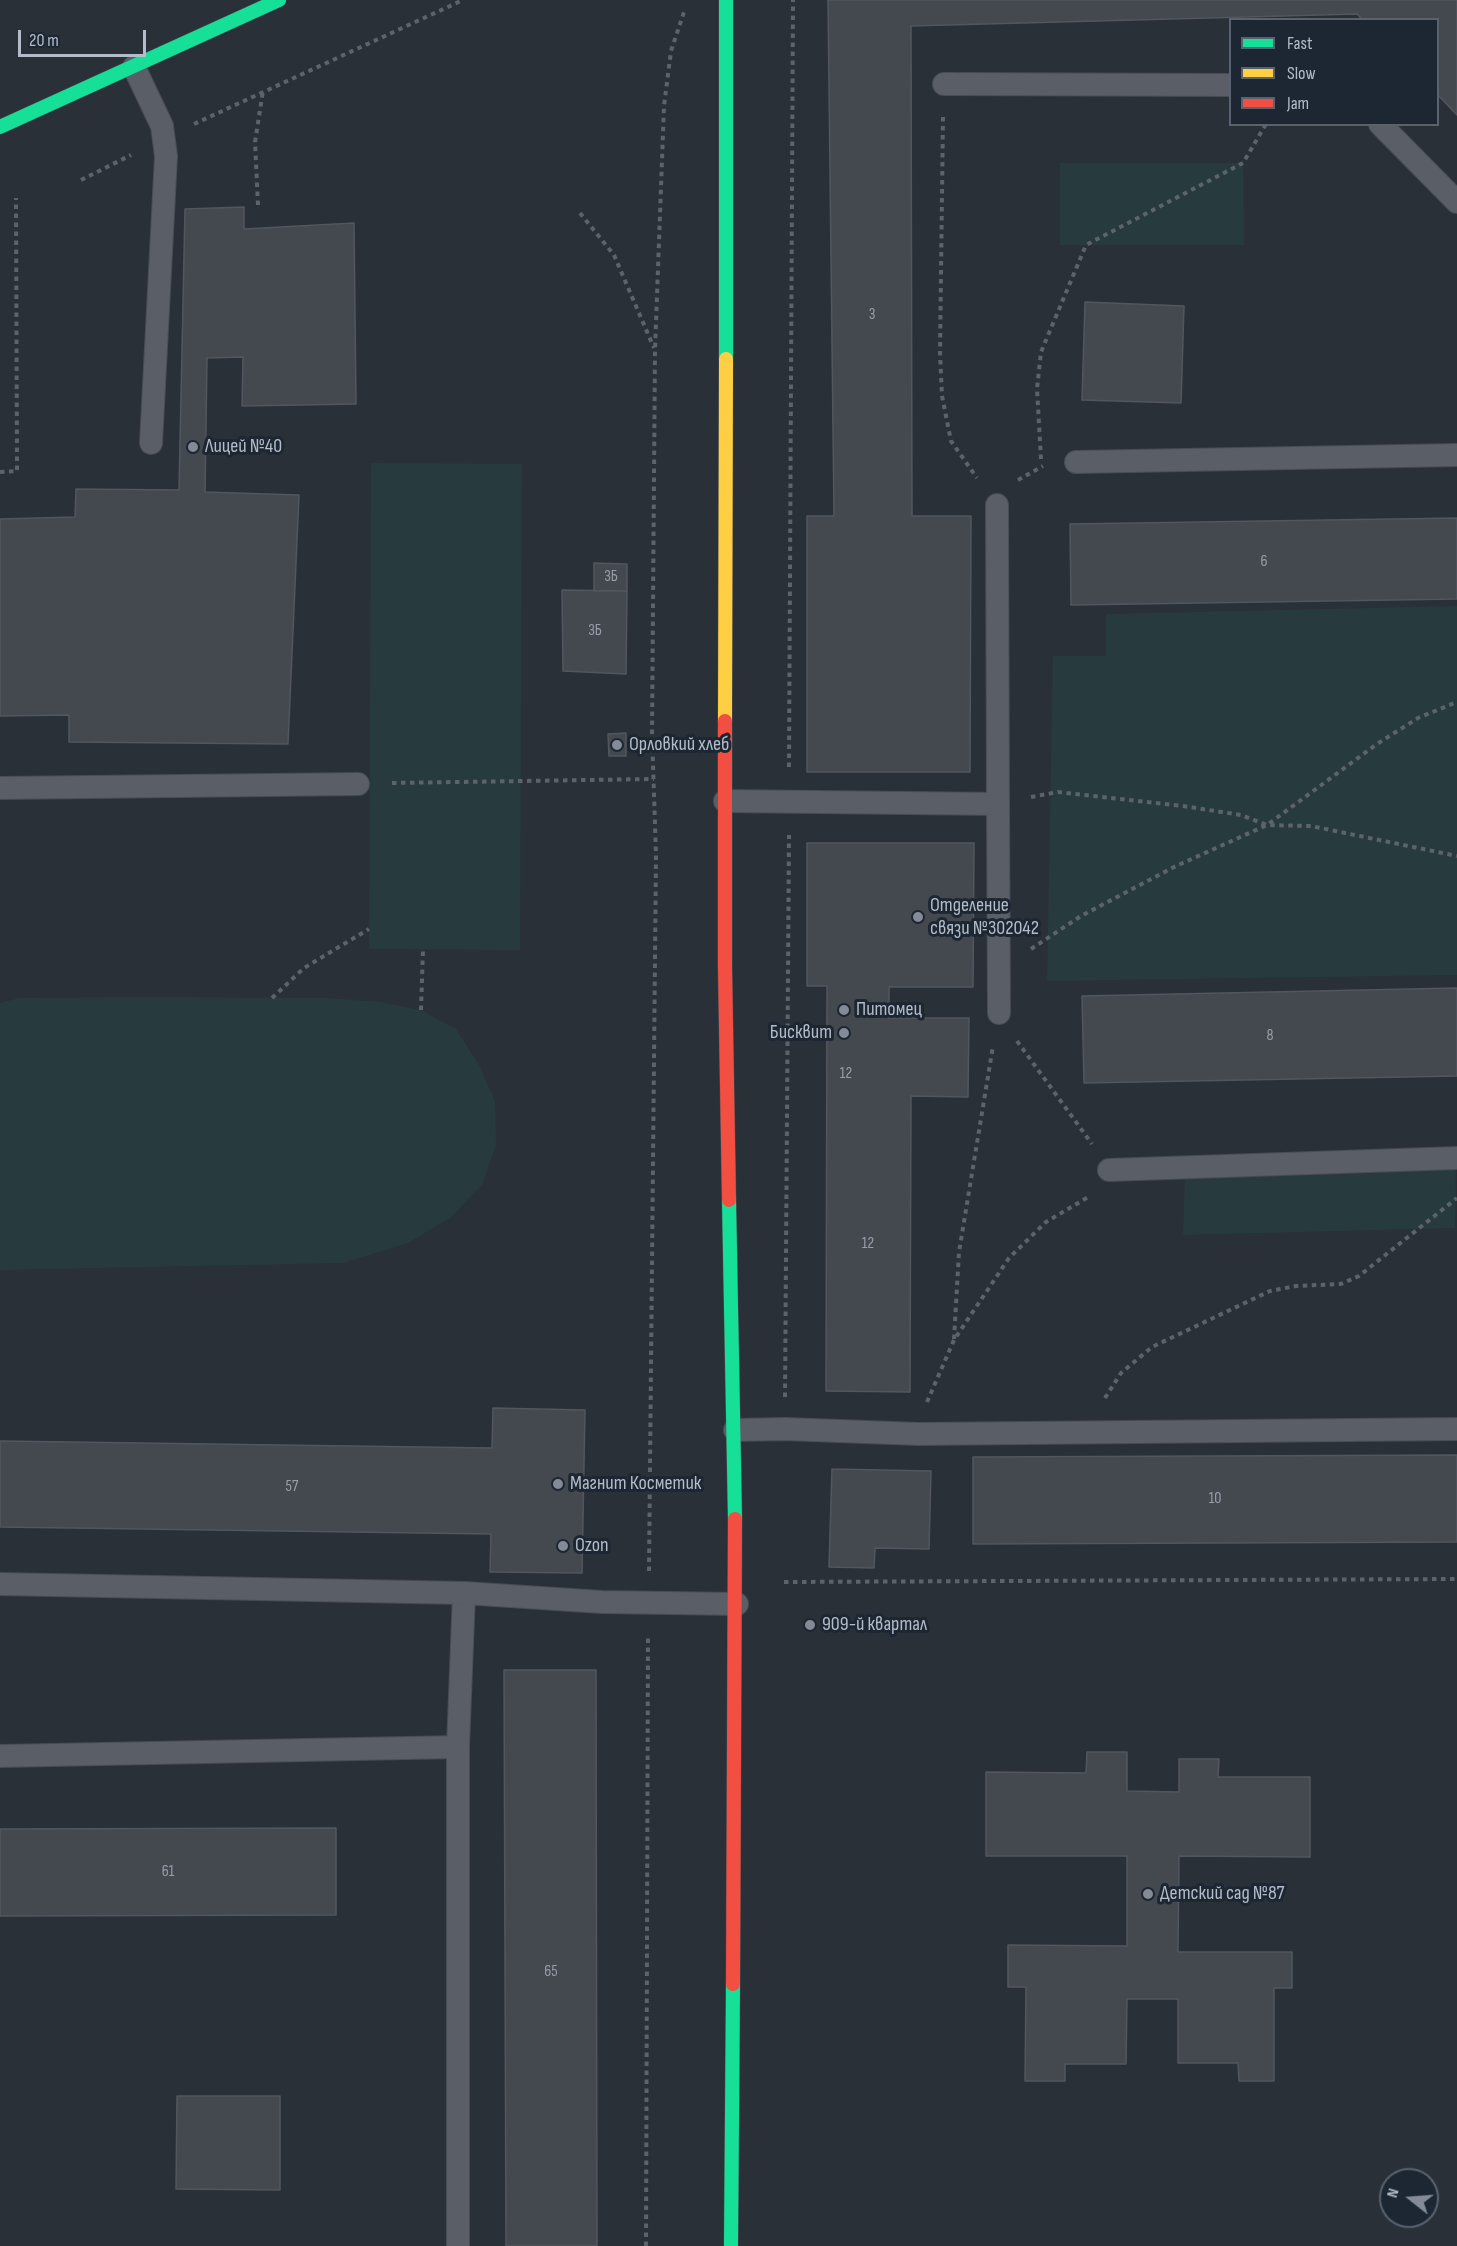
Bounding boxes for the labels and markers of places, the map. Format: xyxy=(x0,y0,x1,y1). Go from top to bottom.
place label: Лицей №40 xyxy=(205,435,282,459)
marker: Лицей №40 xyxy=(186,440,200,454)
place label: Орловкий хлеб xyxy=(629,733,729,757)
marker: Орловкий хлеб xyxy=(610,738,624,752)
place label: Отделение связи №302042 xyxy=(930,894,1039,941)
marker: Отделение связи №302042 xyxy=(911,910,925,924)
place label: Питомец xyxy=(856,998,922,1022)
marker: Питомец xyxy=(837,1003,851,1017)
place label: Бисквит xyxy=(770,1021,832,1045)
marker: Бисквит xyxy=(837,1026,851,1040)
place label: Магнит Косметик xyxy=(570,1472,701,1496)
marker: Магнит Косметик xyxy=(551,1477,565,1491)
place label: Ozon xyxy=(575,1534,609,1558)
marker: Ozon xyxy=(556,1539,570,1553)
place label: 909-й квартал xyxy=(822,1613,927,1637)
marker: 909-й квартал xyxy=(803,1618,817,1632)
place label: Детский сад №87 xyxy=(1160,1882,1285,1906)
marker: Детский сад №87 xyxy=(1141,1887,1155,1901)

